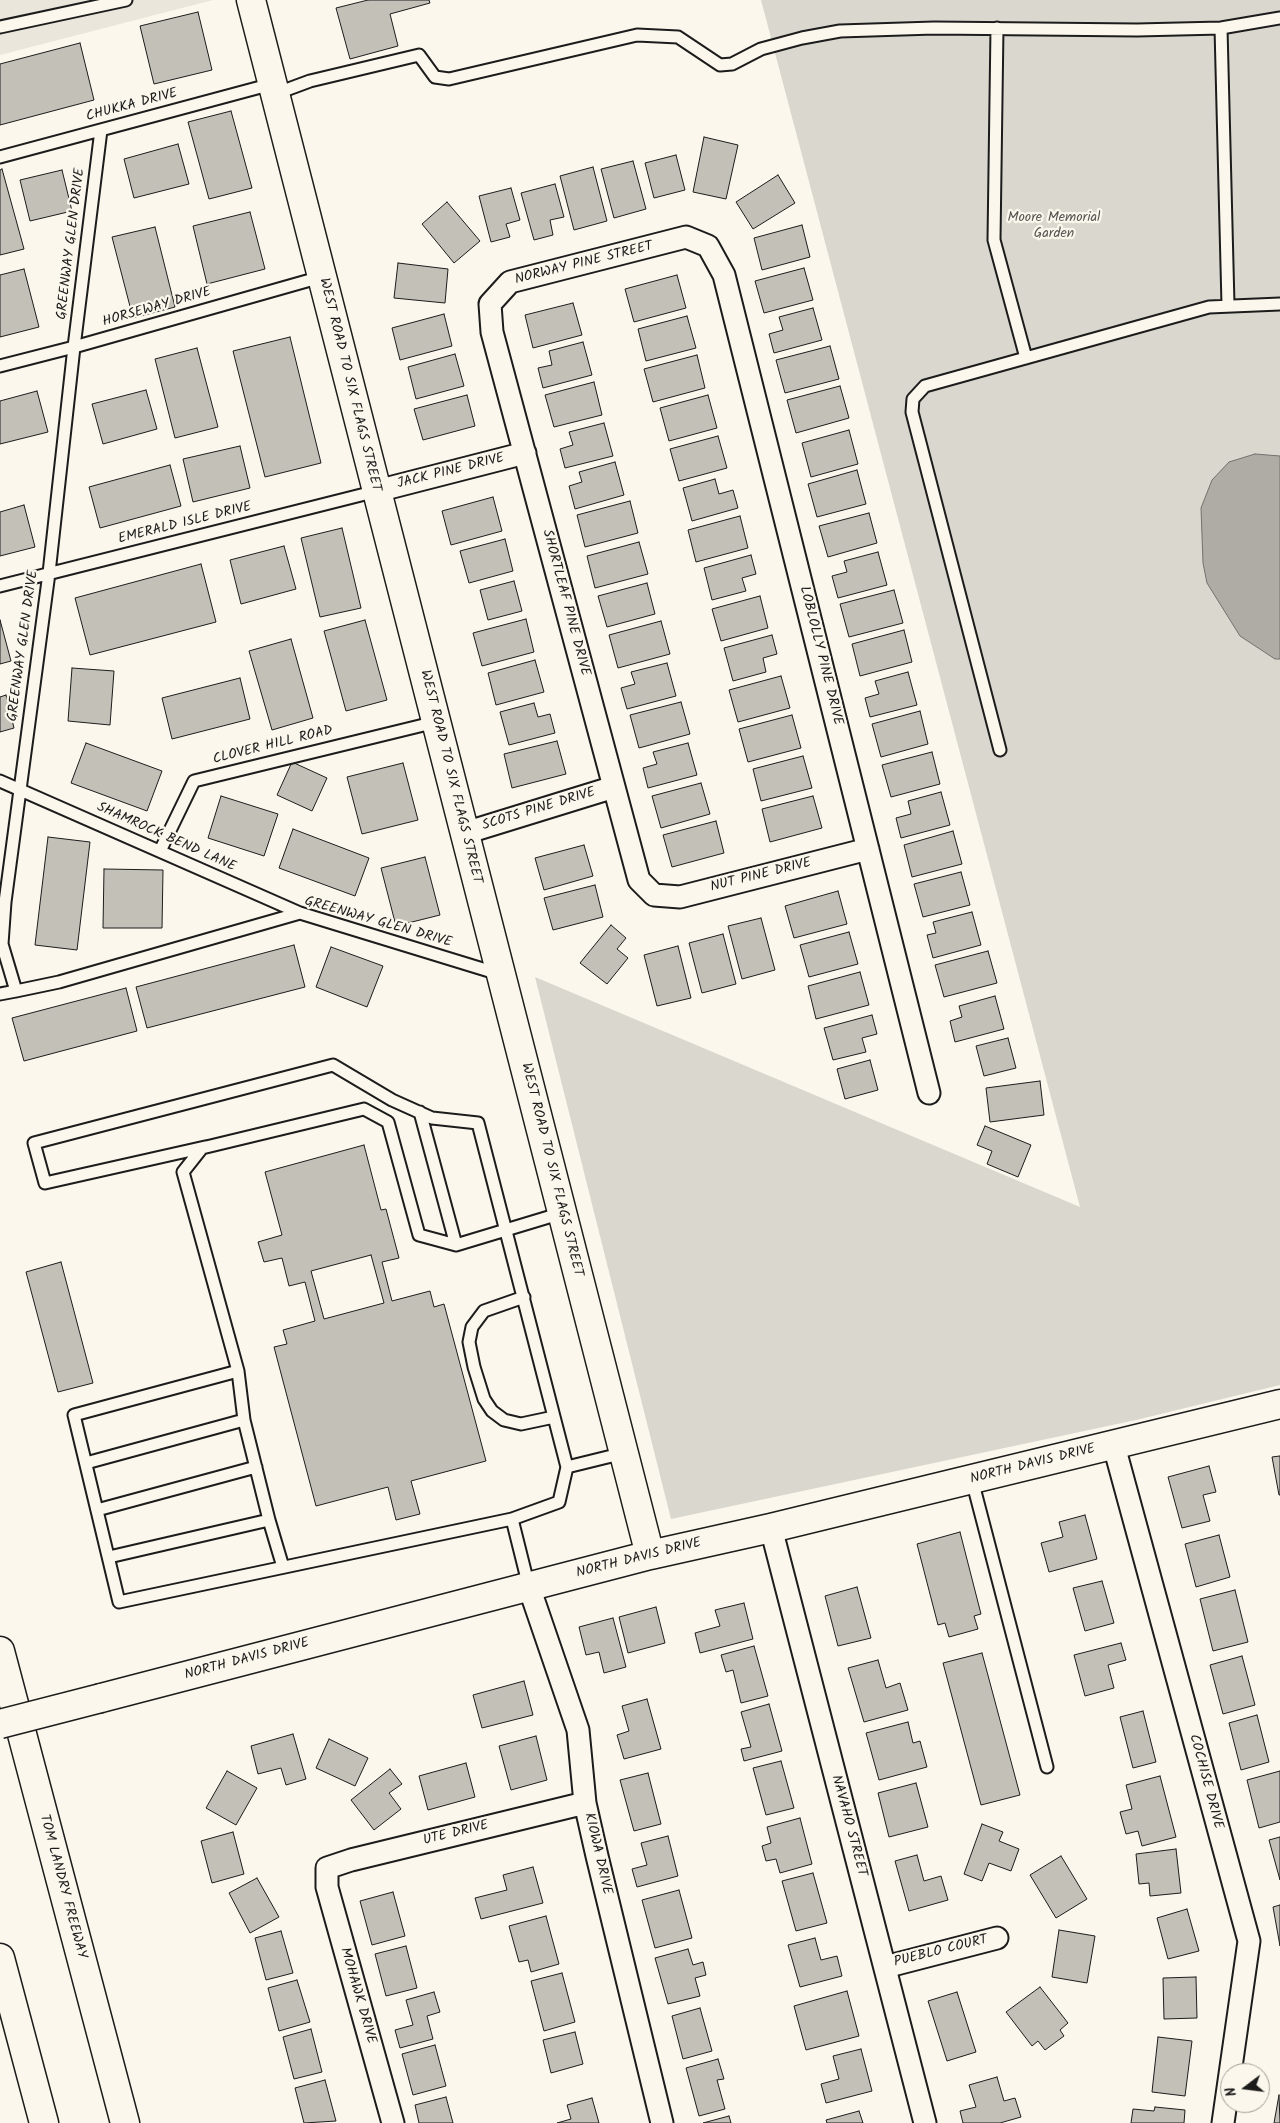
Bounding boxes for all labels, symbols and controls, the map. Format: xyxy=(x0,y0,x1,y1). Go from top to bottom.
street label: CHUKKA DRIVE xyxy=(84,86,180,126)
street label: GREENWAY GLEN DRIVE xyxy=(54,167,90,321)
park label: Moore Memorial Garden xyxy=(1007,211,1101,243)
street label: NORWAY PINE STREET xyxy=(513,239,655,289)
street label: WEST ROAD TO SIX FLAGS STREET xyxy=(314,277,384,493)
street label: HORSEWAY DRIVE xyxy=(101,284,213,332)
street label: JACK PINE DRIVE xyxy=(396,451,506,493)
street label: EMERALD ISLE DRIVE xyxy=(117,499,253,549)
street label: SHORTLEAF PINE DRIVE xyxy=(537,528,593,678)
street label: GREENWAY GLEN DRIVE xyxy=(5,569,43,723)
street label: LOBLOLLY PINE DRIVE xyxy=(795,585,845,727)
street label: WEST ROAD TO SIX FLAGS STREET xyxy=(415,669,485,885)
street label: CLOVER HILL ROAD xyxy=(211,723,335,769)
street label: SCOTS PINE DRIVE xyxy=(480,785,598,835)
street label: SHAMROCK BEND LANE xyxy=(94,800,238,876)
street label: NUT PINE DRIVE xyxy=(709,855,813,897)
street label: GREENWAY GLEN DRIVE xyxy=(302,894,454,952)
street label: WEST ROAD TO SIX FLAGS STREET xyxy=(516,1062,586,1278)
street label: NORTH DAVIS DRIVE xyxy=(969,1441,1097,1489)
street label: NORTH DAVIS DRIVE xyxy=(575,1535,703,1583)
street label: NORTH DAVIS DRIVE xyxy=(183,1635,311,1685)
street label: COCHISE DRIVE xyxy=(1184,1733,1226,1831)
street label: NAVAHO STREET xyxy=(826,1773,870,1879)
street label: KIOWA DRIVE xyxy=(579,1811,615,1897)
street label: TOM LANDRY FREEWAY xyxy=(35,1813,89,1961)
street label: UTE DRIVE xyxy=(422,1818,490,1850)
street label: PUEBLO COURT xyxy=(892,1932,990,1972)
street label: MOHAWK DRIVE xyxy=(335,1946,379,2046)
north arrow xyxy=(1220,2063,1270,2113)
text: N xyxy=(1220,2085,1243,2099)

